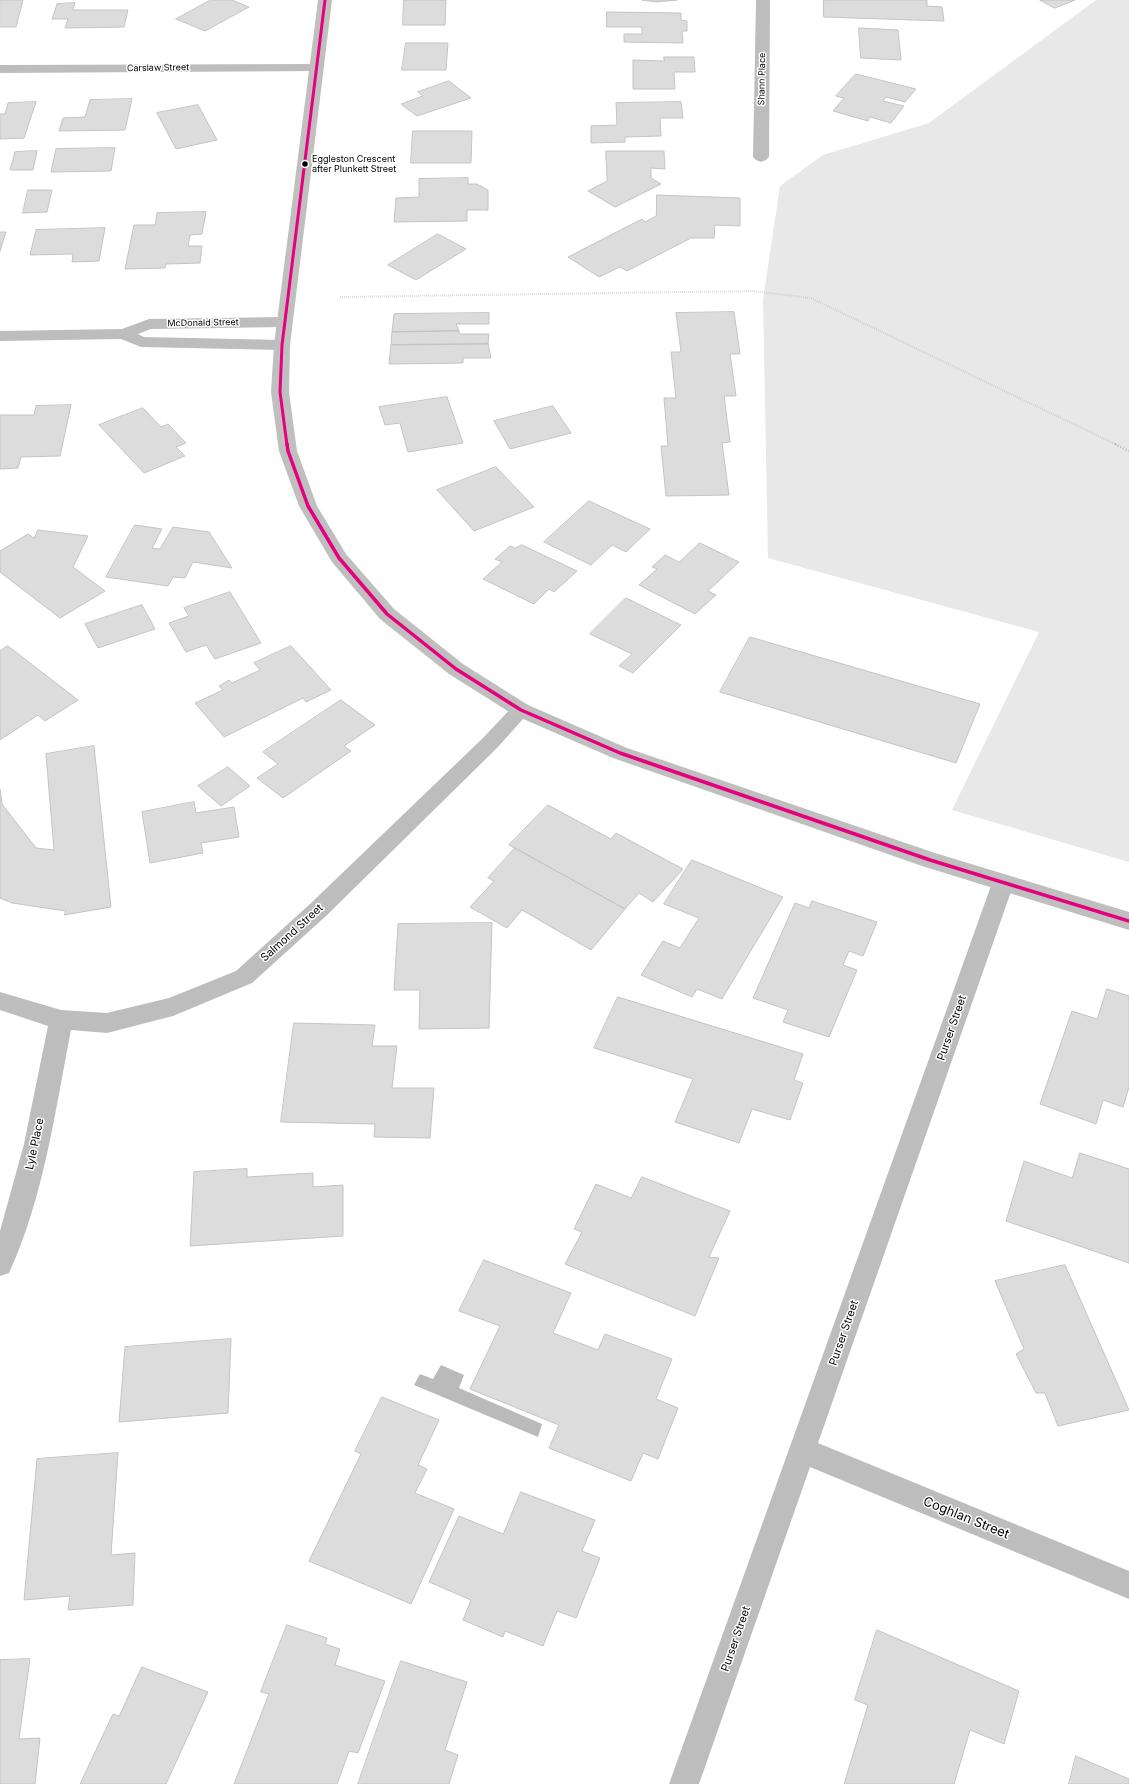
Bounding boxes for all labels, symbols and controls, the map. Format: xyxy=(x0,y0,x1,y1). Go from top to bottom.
street label: Shann Place xyxy=(756,53,768,105)
street label: Carslaw Street xyxy=(127,62,189,74)
place label: Eggleston Crescent after Plunkett Street xyxy=(312,154,396,175)
marker: Eggleston Crescent after Plunkett Street xyxy=(300,159,310,169)
street label: McDonald Street xyxy=(167,317,239,329)
street label: Salmond Street xyxy=(258,901,326,965)
street label: Purser Street xyxy=(935,994,969,1062)
street label: Lyle Place xyxy=(23,1117,47,1171)
street label: Purser Street xyxy=(827,1299,861,1367)
street label: Coghlan Street xyxy=(921,1494,1011,1542)
street label: Purser Street xyxy=(719,1605,753,1673)

